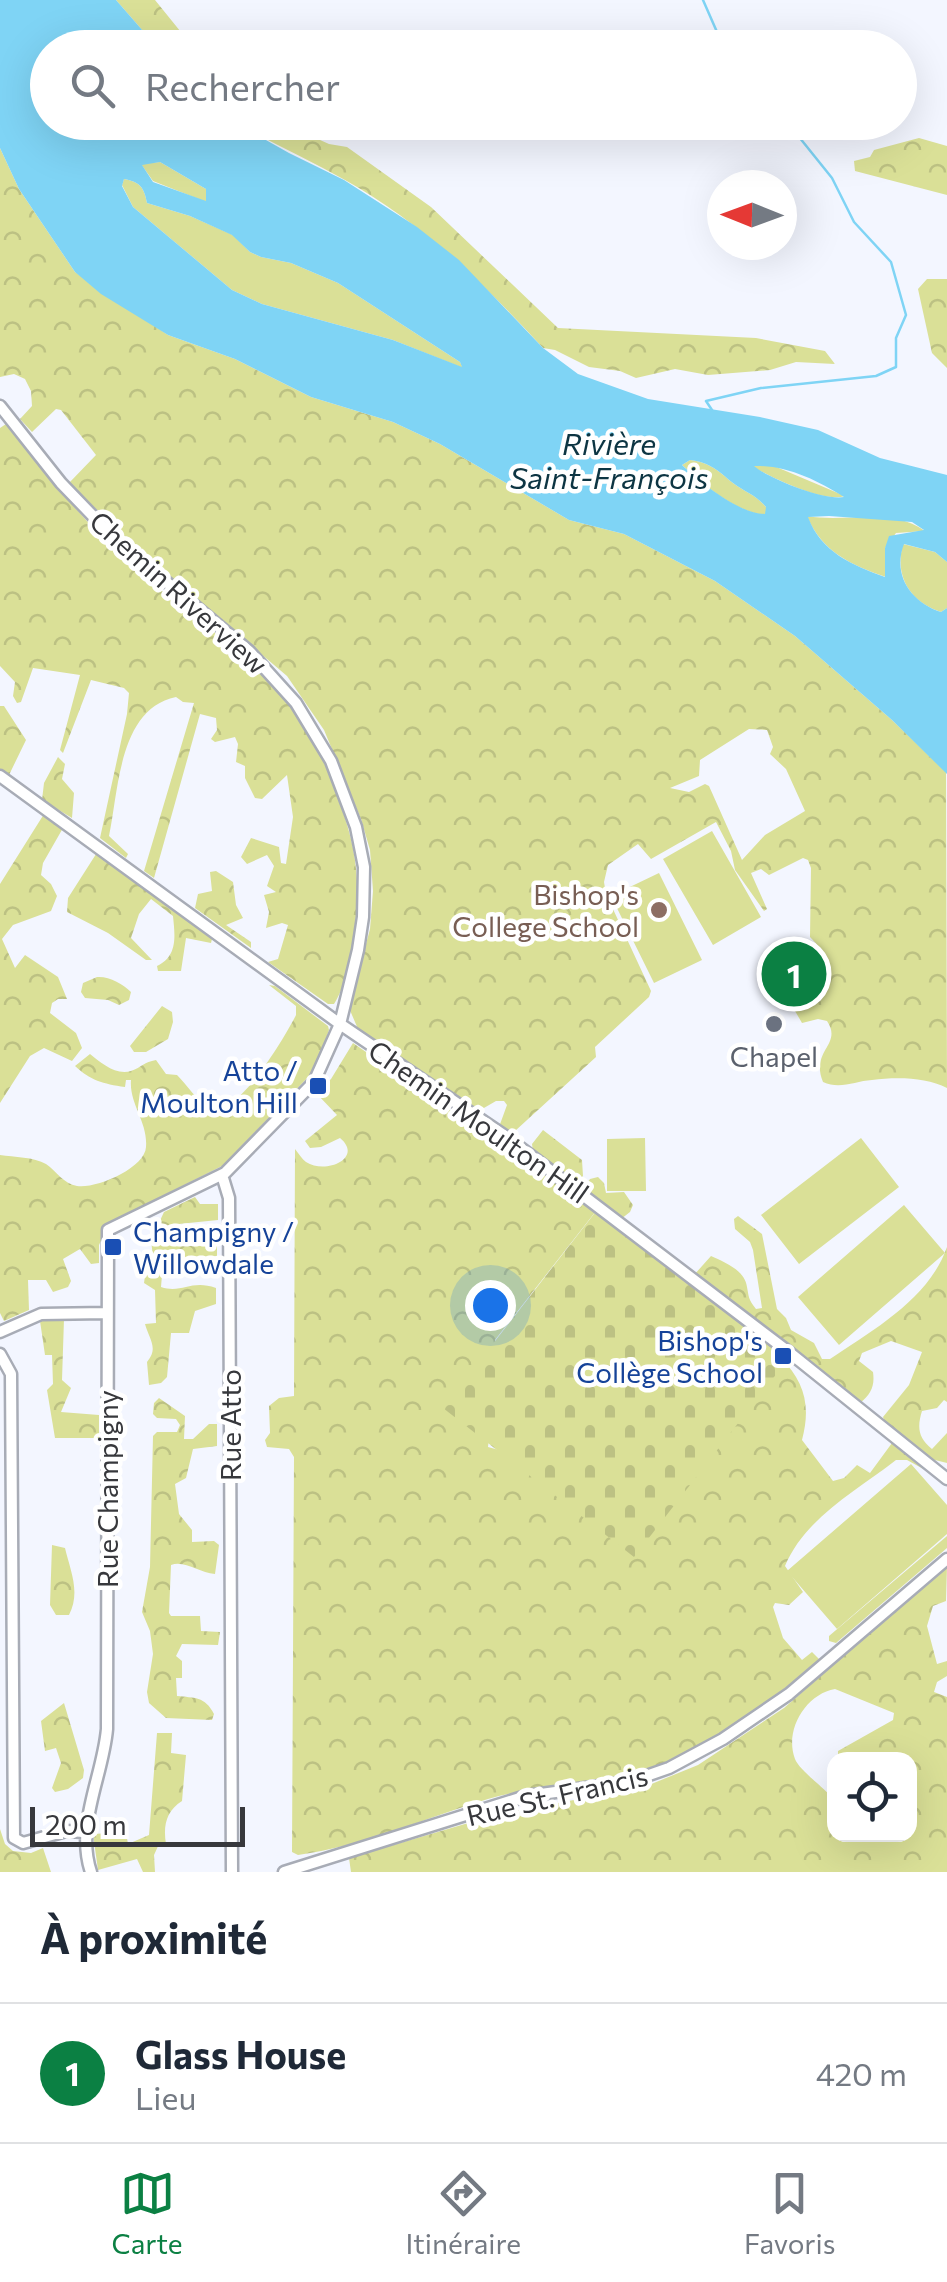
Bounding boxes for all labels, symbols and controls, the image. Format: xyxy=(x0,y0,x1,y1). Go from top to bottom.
search box xyxy=(30,30,917,140)
icon: search xyxy=(65,58,120,113)
text: Rechercher xyxy=(145,62,340,109)
north arrow xyxy=(707,170,797,260)
water label: Rivière Saint-François xyxy=(510,424,708,495)
street label: Chemin Riverview xyxy=(83,503,275,681)
place label: Bishop's College School xyxy=(452,877,639,943)
marker: Bishop's College School xyxy=(648,899,670,921)
pin: 1 xyxy=(762,936,826,1012)
marker: Chapel xyxy=(763,1013,785,1035)
street label: Chemin Moulton Hill xyxy=(362,1032,596,1210)
place label: Chapel xyxy=(730,1039,818,1073)
place label: Atto / Moulton Hill xyxy=(140,1053,298,1119)
marker: Atto / Moulton Hill xyxy=(307,1075,329,1097)
place label: Champigny / Willowdale xyxy=(133,1214,294,1280)
marker: Champigny / Willowdale xyxy=(102,1236,124,1258)
your location xyxy=(465,1280,516,1331)
place label: Bishop's Collège School xyxy=(576,1323,763,1389)
marker: Bishop's Collège School xyxy=(772,1345,794,1367)
street label: Rue Atto xyxy=(213,1369,247,1481)
street label: Rue Champigny xyxy=(90,1390,124,1588)
map controls xyxy=(827,1752,917,1842)
button: locate xyxy=(827,1752,917,1842)
street label: Rue St. Francis xyxy=(463,1758,651,1832)
scale bar xyxy=(30,1802,245,1846)
text: 200 m xyxy=(45,1807,127,1841)
text: À proximité xyxy=(40,1911,267,1963)
text: Glass House xyxy=(135,2030,346,2077)
text: 1 xyxy=(65,2053,80,2093)
text: 420 m xyxy=(816,2053,907,2093)
text: Lieu xyxy=(135,2077,196,2117)
tab: Carte xyxy=(111,2166,183,2260)
tab: Itinéraire xyxy=(405,2166,521,2260)
tab: Favoris xyxy=(744,2166,836,2260)

